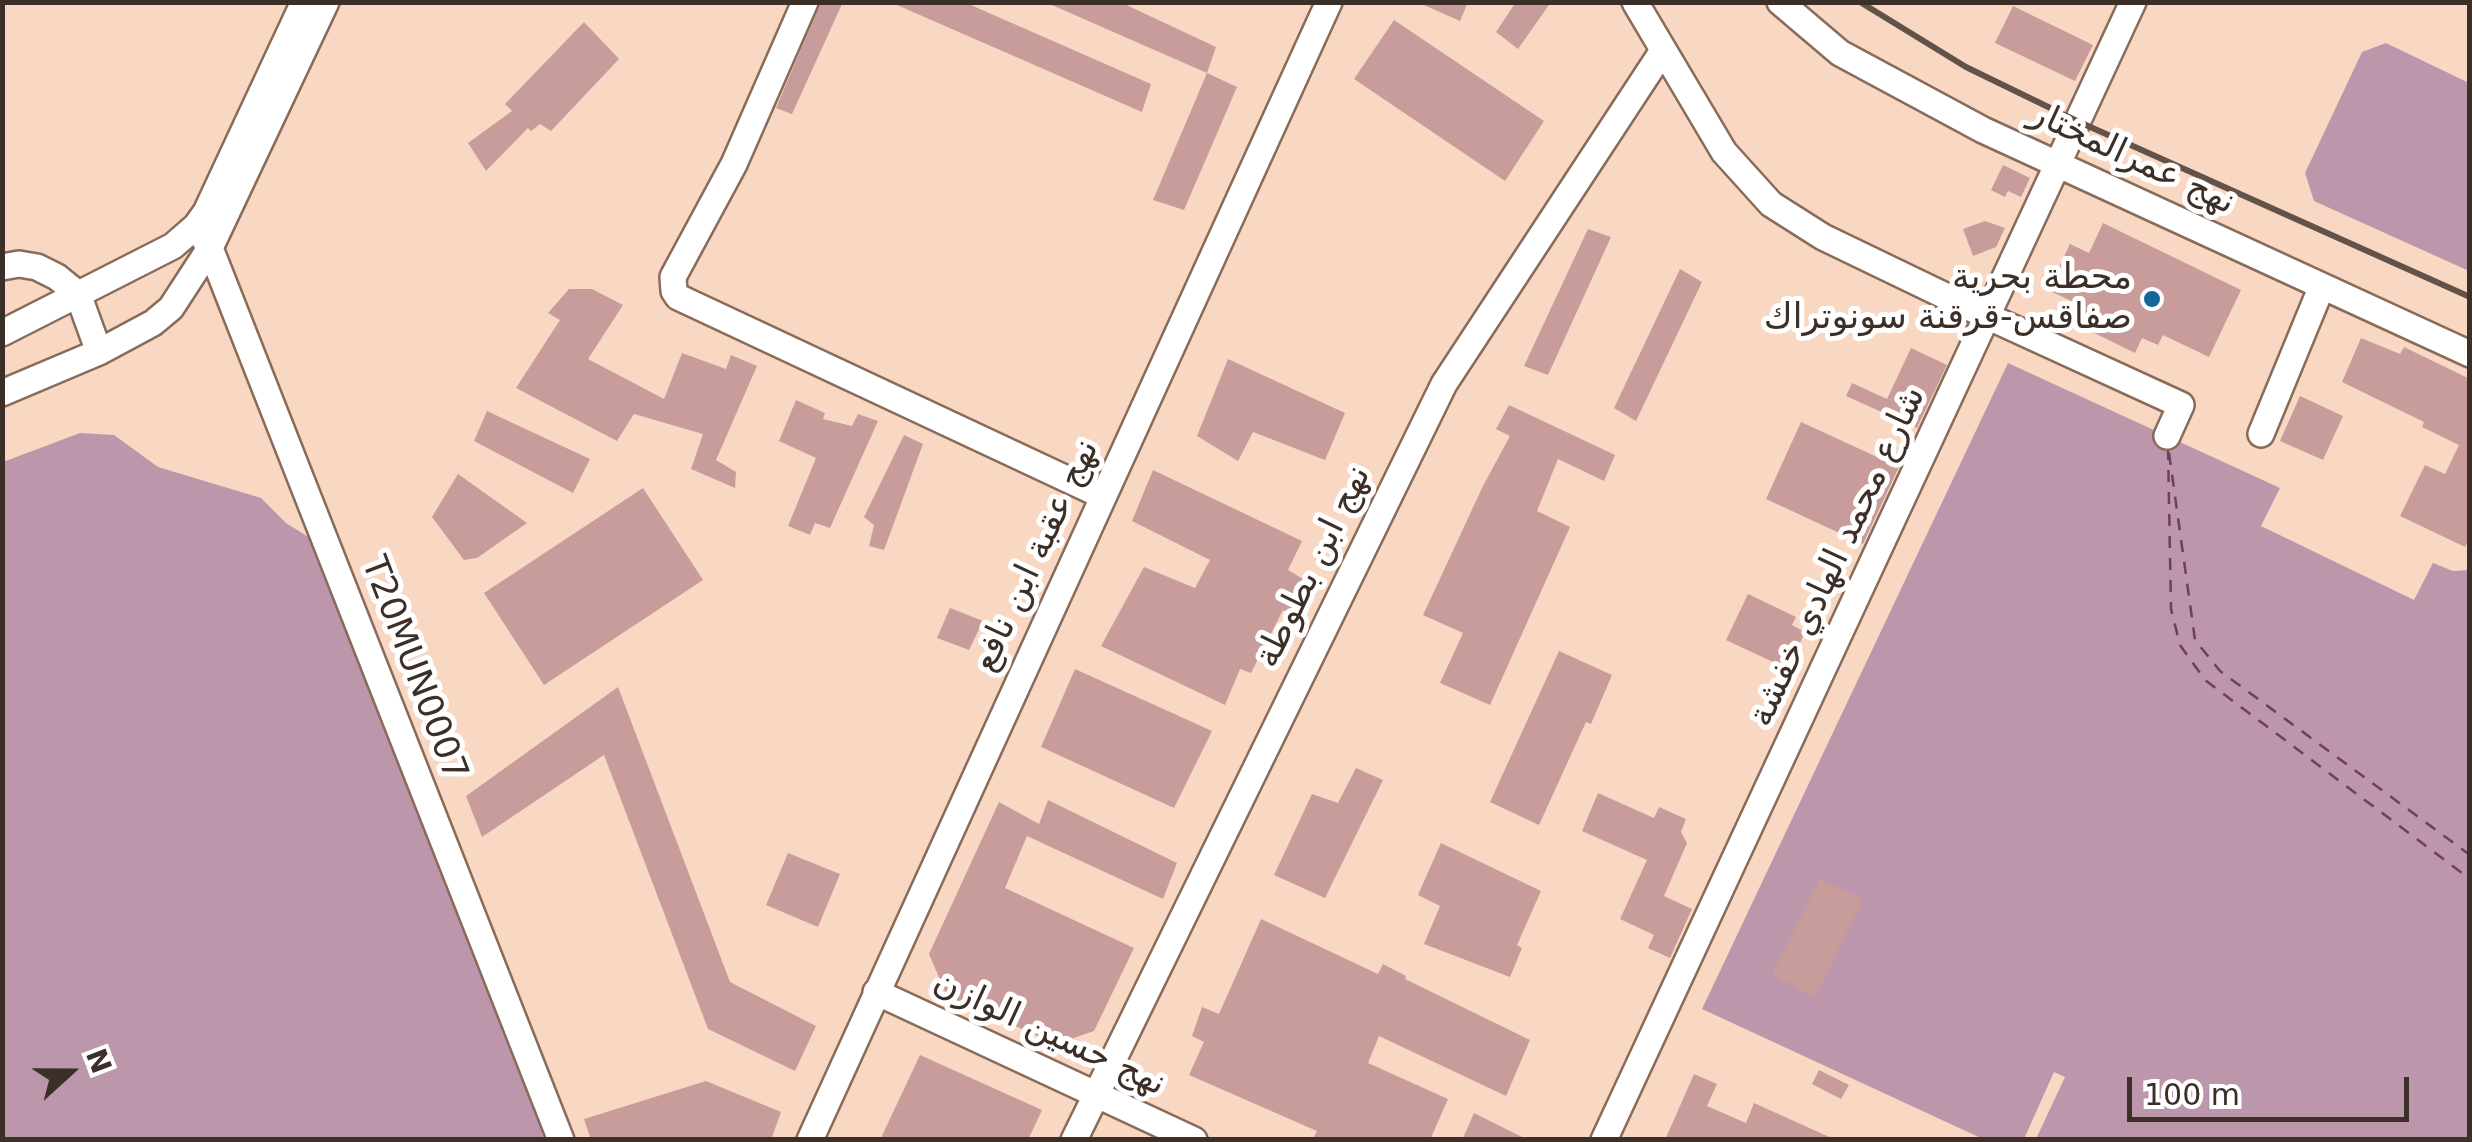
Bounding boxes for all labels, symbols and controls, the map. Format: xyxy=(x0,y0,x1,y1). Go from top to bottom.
street label: نهج عمرالمختار xyxy=(2023,93,2241,225)
place label: محطة بحرية صفاقس-قرقنة سونوتراك xyxy=(1764,258,2132,340)
marker: محطة بحرية صفاقس-قرقنة سونوتراك xyxy=(2141,288,2163,310)
street label: شارع محمد الهادي خفشة xyxy=(1741,380,1935,734)
street label: نهج عقبة ابن نافع xyxy=(965,433,1109,679)
street label: نهج ابن بطوطة xyxy=(1247,459,1381,675)
street label: T20MUN0007 xyxy=(351,551,475,787)
street label: نهج حسين الوازن xyxy=(926,962,1172,1106)
north arrow xyxy=(20,1022,120,1122)
text: N xyxy=(79,1044,118,1078)
scale bar xyxy=(2132,1057,2414,1119)
text: 100 m xyxy=(2144,1077,2240,1112)

